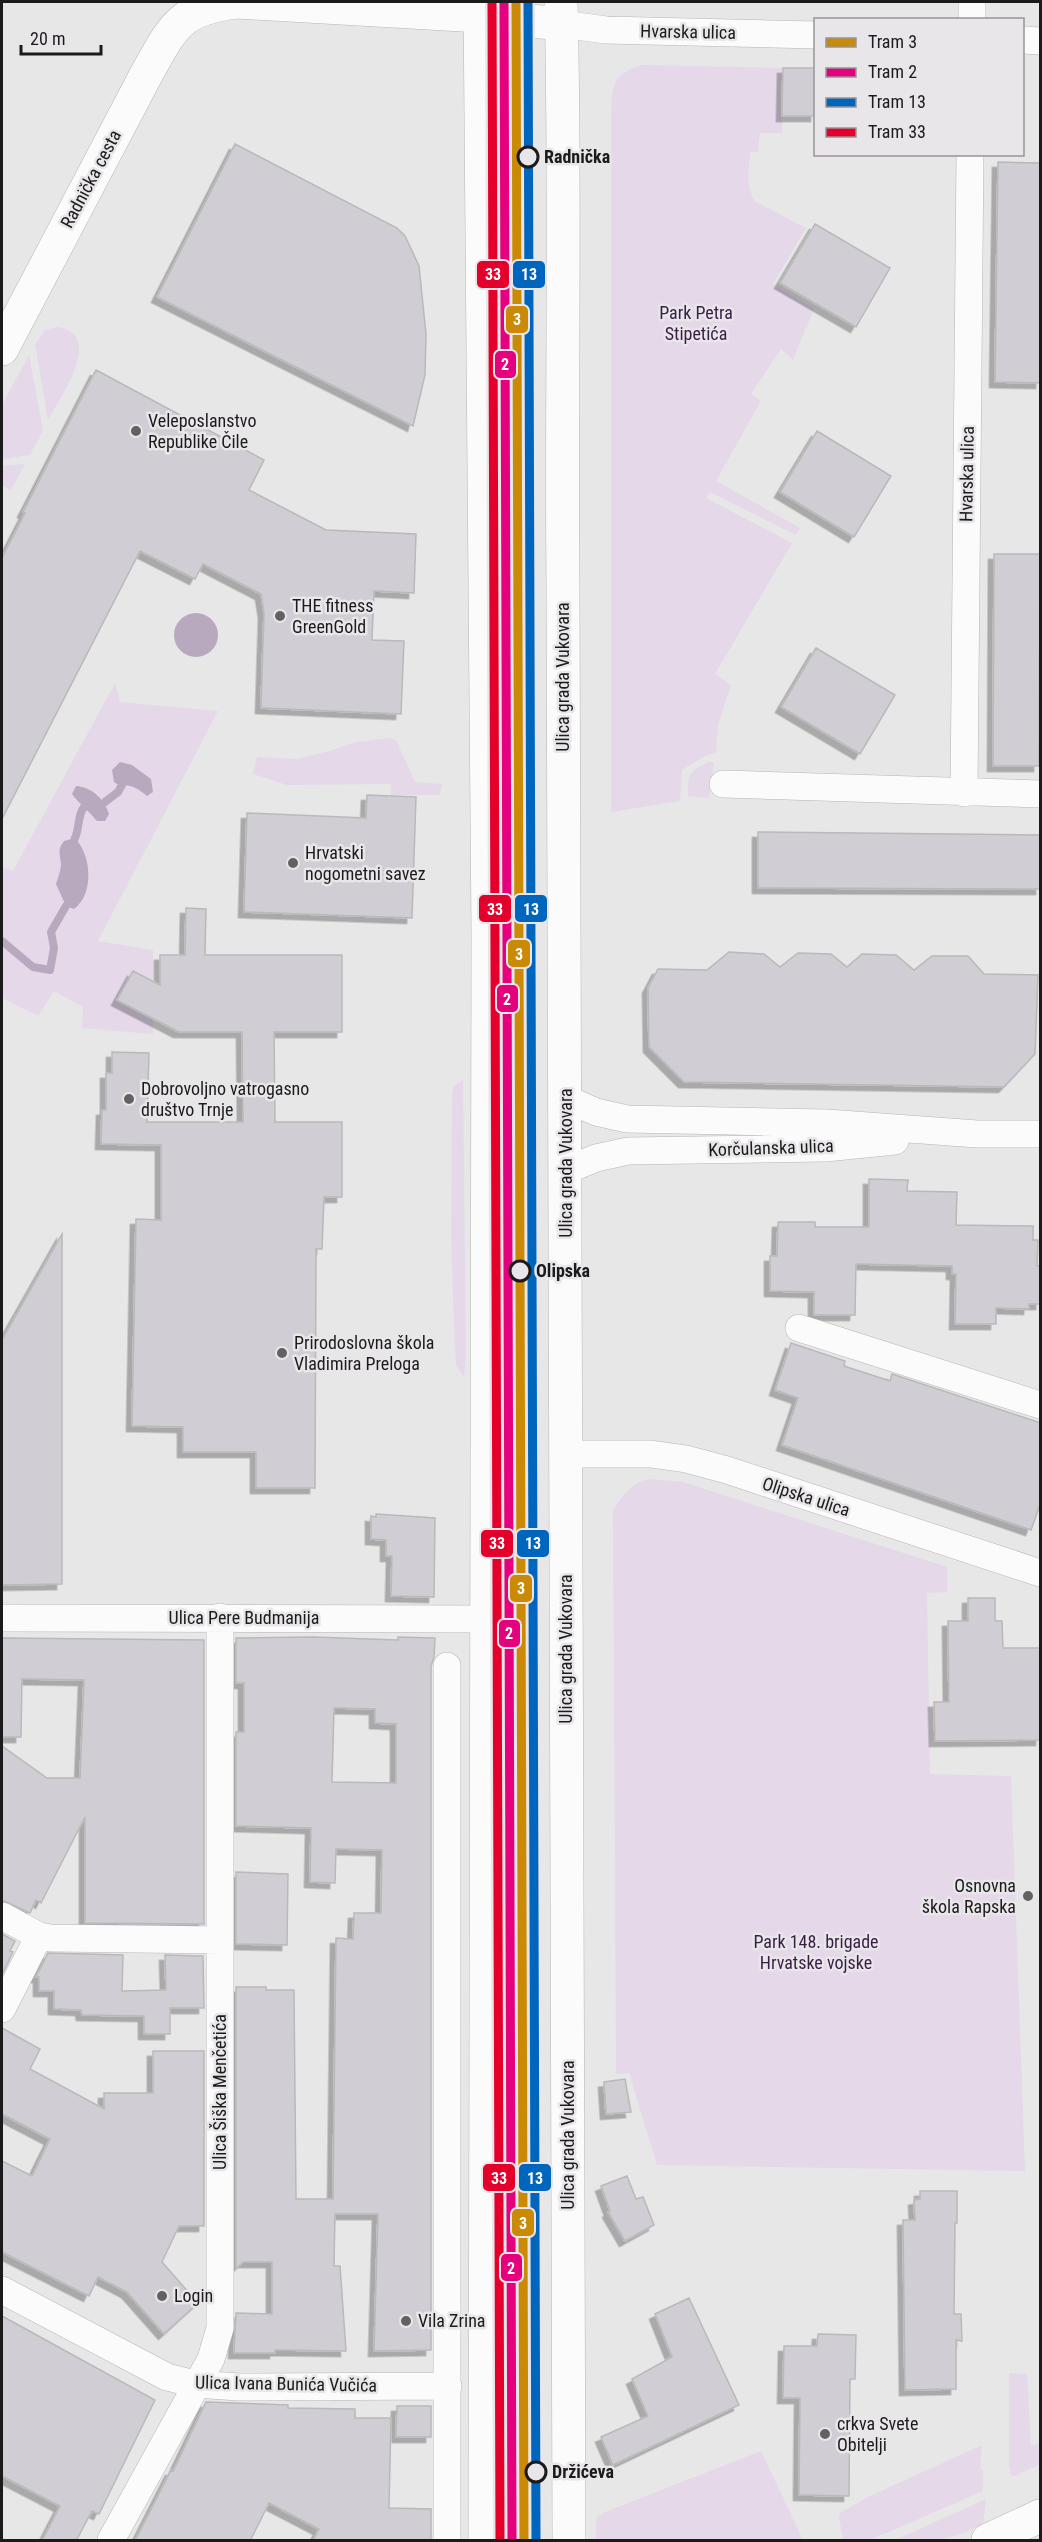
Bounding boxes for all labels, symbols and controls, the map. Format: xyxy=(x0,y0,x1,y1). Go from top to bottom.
scale bar xyxy=(21,18,100,56)
legend xyxy=(814,18,1024,156)
street label: Hvarska ulica xyxy=(640,20,736,43)
text: 20 m xyxy=(30,28,65,49)
text: Tram 3 xyxy=(868,31,917,52)
text: Tram 2 xyxy=(868,61,917,82)
text: Tram 13 xyxy=(868,91,926,112)
text: Tram 33 xyxy=(868,121,926,142)
street label: Radnička cesta xyxy=(56,126,125,231)
marker: Radnička xyxy=(517,146,539,168)
place label: Radnička xyxy=(544,146,610,167)
line badge: 33 xyxy=(476,260,510,289)
line badge: 13 xyxy=(512,260,546,289)
text: 33 xyxy=(485,265,501,284)
text: 13 xyxy=(521,265,537,284)
park label: Park Petra Stipetića xyxy=(659,302,733,344)
line badge: 3 xyxy=(505,305,529,334)
text: 3 xyxy=(513,310,521,329)
line badge: 2 xyxy=(494,350,517,379)
text: 2 xyxy=(501,355,509,374)
place label: Veleposlanstvo Republike Čile xyxy=(148,410,256,452)
marker: Veleposlanstvo Republike Čile xyxy=(129,424,143,438)
street label: Hvarska ulica xyxy=(955,426,978,522)
place label: THE fitness GreenGold xyxy=(292,595,373,637)
street label: Ulica grada Vukovara xyxy=(552,602,573,752)
marker: THE fitness GreenGold xyxy=(273,609,287,623)
place label: Hrvatski nogometni savez xyxy=(305,842,426,884)
marker: Hrvatski nogometni savez xyxy=(286,856,300,870)
line badge: 33 xyxy=(478,894,512,923)
line badge: 13 xyxy=(514,894,548,923)
text: 33 xyxy=(487,900,503,919)
text: 13 xyxy=(523,900,539,919)
line badge: 3 xyxy=(507,939,531,968)
text: 3 xyxy=(515,945,523,964)
line badge: 2 xyxy=(496,984,519,1013)
text: 2 xyxy=(503,990,511,1009)
place label: Dobrovoljno vatrogasno društvo Trnje xyxy=(141,1078,309,1120)
street label: Ulica grada Vukovara xyxy=(555,1088,576,1238)
marker: Dobrovoljno vatrogasno društvo Trnje xyxy=(122,1092,136,1106)
street label: Korčulanska ulica xyxy=(708,1135,834,1160)
marker: Olipska xyxy=(509,1260,531,1282)
place label: Olipska xyxy=(536,1260,590,1281)
place label: Prirodoslovna škola Vladimira Preloga xyxy=(294,1332,434,1374)
marker: Prirodoslovna škola Vladimira Preloga xyxy=(275,1346,289,1360)
street label: Olipska ulica xyxy=(760,1472,853,1521)
line badge: 33 xyxy=(480,1529,514,1558)
line badge: 13 xyxy=(516,1529,550,1558)
text: 33 xyxy=(489,1534,505,1553)
text: 13 xyxy=(525,1534,541,1553)
line badge: 3 xyxy=(509,1574,533,1603)
street label: Ulica grada Vukovara xyxy=(555,1574,576,1724)
text: 3 xyxy=(517,1579,525,1598)
street label: Ulica Pere Budmanija xyxy=(169,1607,319,1628)
line badge: 2 xyxy=(498,1619,521,1648)
text: 2 xyxy=(505,1624,513,1643)
place label: Osnovna škola Rapska xyxy=(922,1875,1016,1917)
marker: Osnovna škola Rapska xyxy=(1021,1889,1035,1903)
park label: Park 148. brigade Hrvatske vojske xyxy=(753,1931,879,1973)
street label: Ulica Šiška Menčetića xyxy=(209,2014,230,2170)
street label: Ulica grada Vukovara xyxy=(557,2060,578,2210)
line badge: 33 xyxy=(482,2163,516,2192)
line badge: 13 xyxy=(518,2163,552,2192)
text: 33 xyxy=(491,2169,507,2188)
text: 13 xyxy=(527,2169,543,2188)
line badge: 3 xyxy=(511,2208,535,2237)
text: 3 xyxy=(519,2214,527,2233)
line badge: 2 xyxy=(500,2253,523,2282)
text: 2 xyxy=(507,2259,515,2278)
place label: Login xyxy=(174,2285,213,2306)
marker: Login xyxy=(155,2289,169,2303)
place label: Vila Zrina xyxy=(418,2310,485,2331)
marker: Vila Zrina xyxy=(399,2314,413,2328)
street label: Ulica Ivana Bunića Vučića xyxy=(195,2371,377,2396)
place label: crkva Svete Obitelji xyxy=(837,2413,918,2455)
marker: crkva Svete Obitelji xyxy=(818,2427,832,2441)
marker: Držićeva xyxy=(525,2461,547,2483)
place label: Držićeva xyxy=(552,2461,614,2482)

